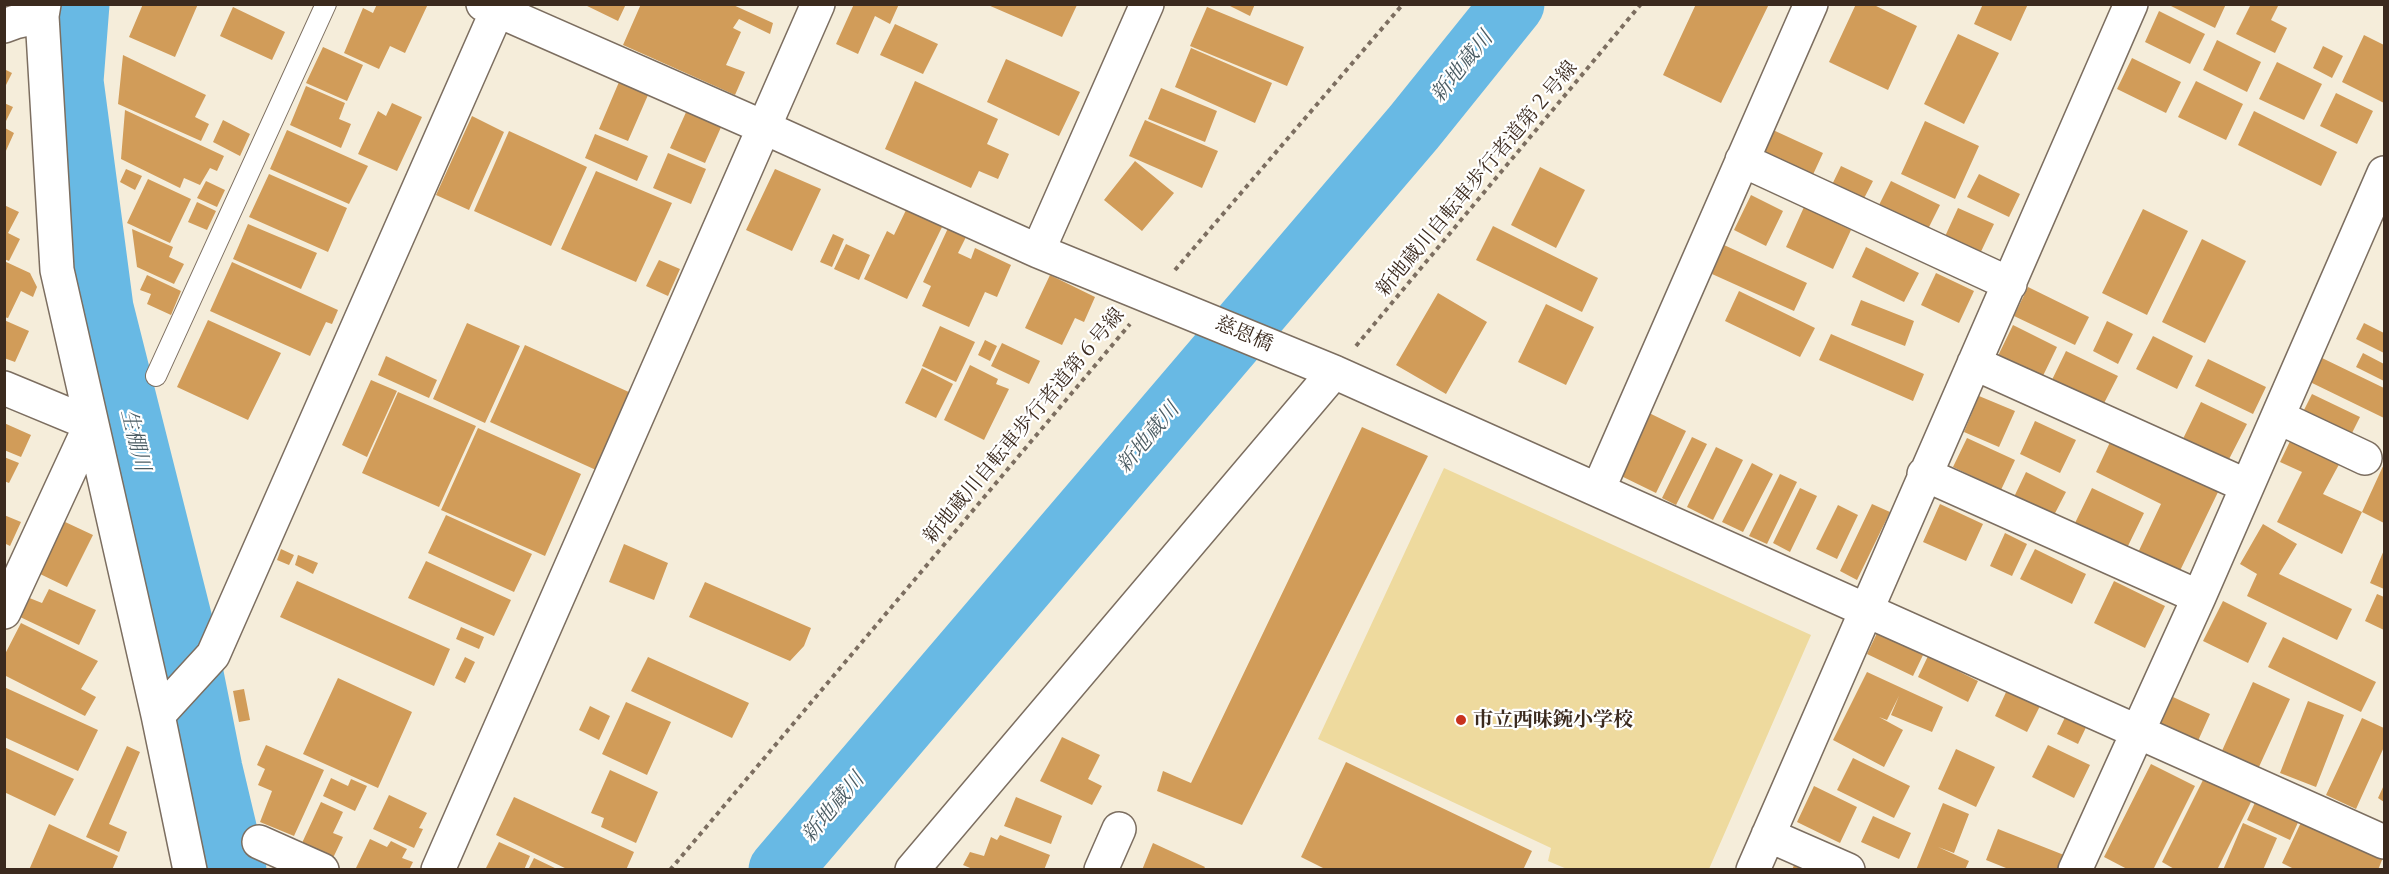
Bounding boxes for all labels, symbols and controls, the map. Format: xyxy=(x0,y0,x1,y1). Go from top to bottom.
water label: 新地蔵川 xyxy=(1426,26,1498,108)
street label: 新地蔵川自転車歩行者道第２号線 xyxy=(1371,56,1583,302)
street label: 新地蔵川自転車歩行者道第６号線 xyxy=(918,303,1130,549)
street label: 慈恩橋 xyxy=(1212,311,1276,357)
water label: 新地蔵川 xyxy=(1111,398,1185,478)
water label: 生棚川 xyxy=(115,406,155,474)
place label: 市立西味鋺小学校 xyxy=(1473,708,1633,732)
marker: 市立西味鋺小学校 xyxy=(1454,713,1468,727)
water label: 新地蔵川 xyxy=(796,768,870,848)

